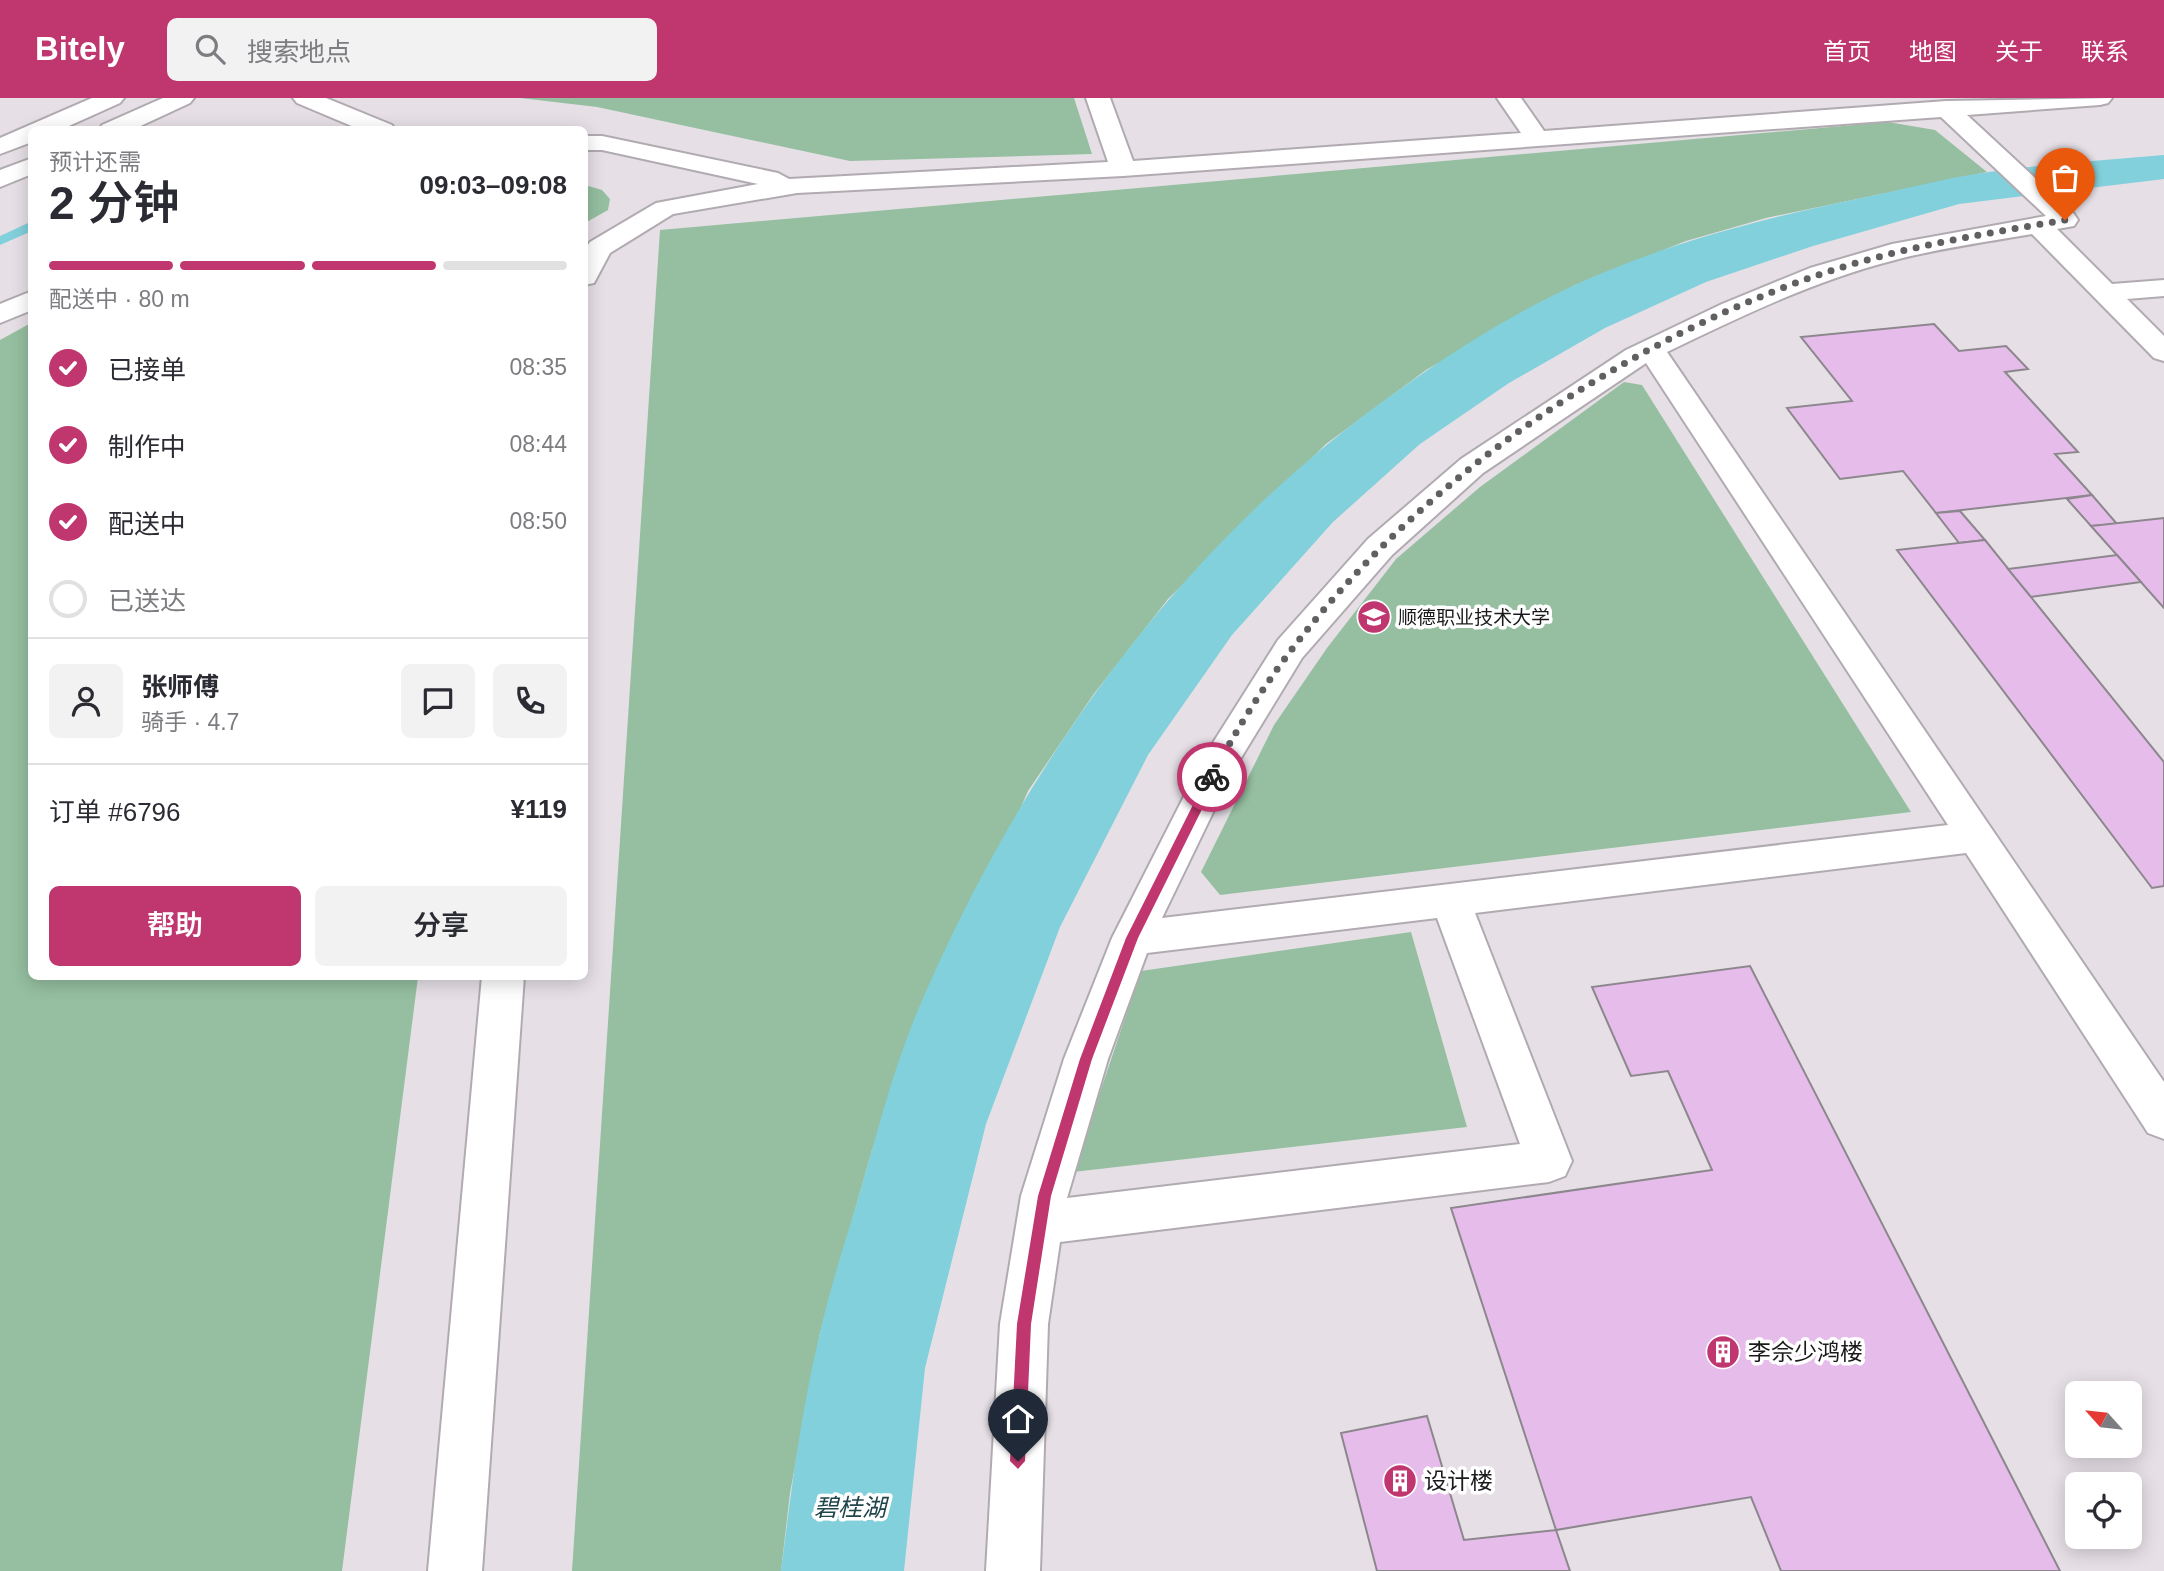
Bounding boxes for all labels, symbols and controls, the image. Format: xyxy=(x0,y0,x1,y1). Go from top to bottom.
search box xyxy=(167,18,657,81)
text: Bitely xyxy=(35,30,125,67)
icon: search xyxy=(191,30,229,68)
text: 搜索地点 xyxy=(247,37,351,67)
text: 首页 xyxy=(1823,38,1871,65)
text: 地图 xyxy=(1909,38,1957,65)
text: 关于 xyxy=(1995,38,2043,65)
text: 联系 xyxy=(2081,38,2129,65)
pin xyxy=(2035,148,2095,220)
text: 预计还需 xyxy=(49,149,141,175)
icon: bag xyxy=(2046,159,2084,197)
text: 09:03–09:08 xyxy=(420,170,567,200)
text: 2 分钟 xyxy=(49,177,179,229)
text: 配送中 · 80 m xyxy=(49,286,190,312)
icon: check xyxy=(49,349,87,387)
text: 08:35 xyxy=(509,354,567,380)
text: 已接单 xyxy=(108,355,186,385)
icon: check xyxy=(49,426,87,464)
text: 08:44 xyxy=(509,431,567,457)
text: 制作中 xyxy=(108,432,186,462)
icon: check xyxy=(49,503,87,541)
text: 08:50 xyxy=(509,508,567,534)
text: 配送中 xyxy=(108,509,186,539)
text: 已送达 xyxy=(108,586,186,616)
school or university icon: 顺德职业技术大学 xyxy=(1355,598,1393,636)
place label: 顺德职业技术大学 xyxy=(1398,607,1550,628)
button: person xyxy=(49,664,123,738)
button: chat xyxy=(401,664,475,738)
button: phone xyxy=(493,664,567,738)
text: 张师傅 xyxy=(141,672,219,702)
text: 骑手 · 4.7 xyxy=(141,709,239,735)
courier xyxy=(1177,742,1247,812)
icon: bike xyxy=(1193,758,1231,796)
text: ¥119 xyxy=(511,794,567,824)
text: 订单 #6796 xyxy=(49,797,181,827)
button: 帮助 xyxy=(49,886,301,966)
button: 分享 xyxy=(315,886,567,966)
building icon: 李佘少鸿楼 xyxy=(1704,1333,1742,1371)
place label: 李佘少鸿楼 xyxy=(1748,1339,1863,1365)
north arrow xyxy=(2065,1381,2142,1458)
map controls xyxy=(2065,1381,2142,1549)
pin xyxy=(988,1389,1048,1461)
icon: home xyxy=(999,1400,1037,1438)
building icon: 设计楼 xyxy=(1381,1462,1419,1500)
place label: 设计楼 xyxy=(1424,1468,1493,1494)
button: locate xyxy=(2065,1472,2142,1549)
water label: 碧桂湖 xyxy=(814,1494,890,1521)

